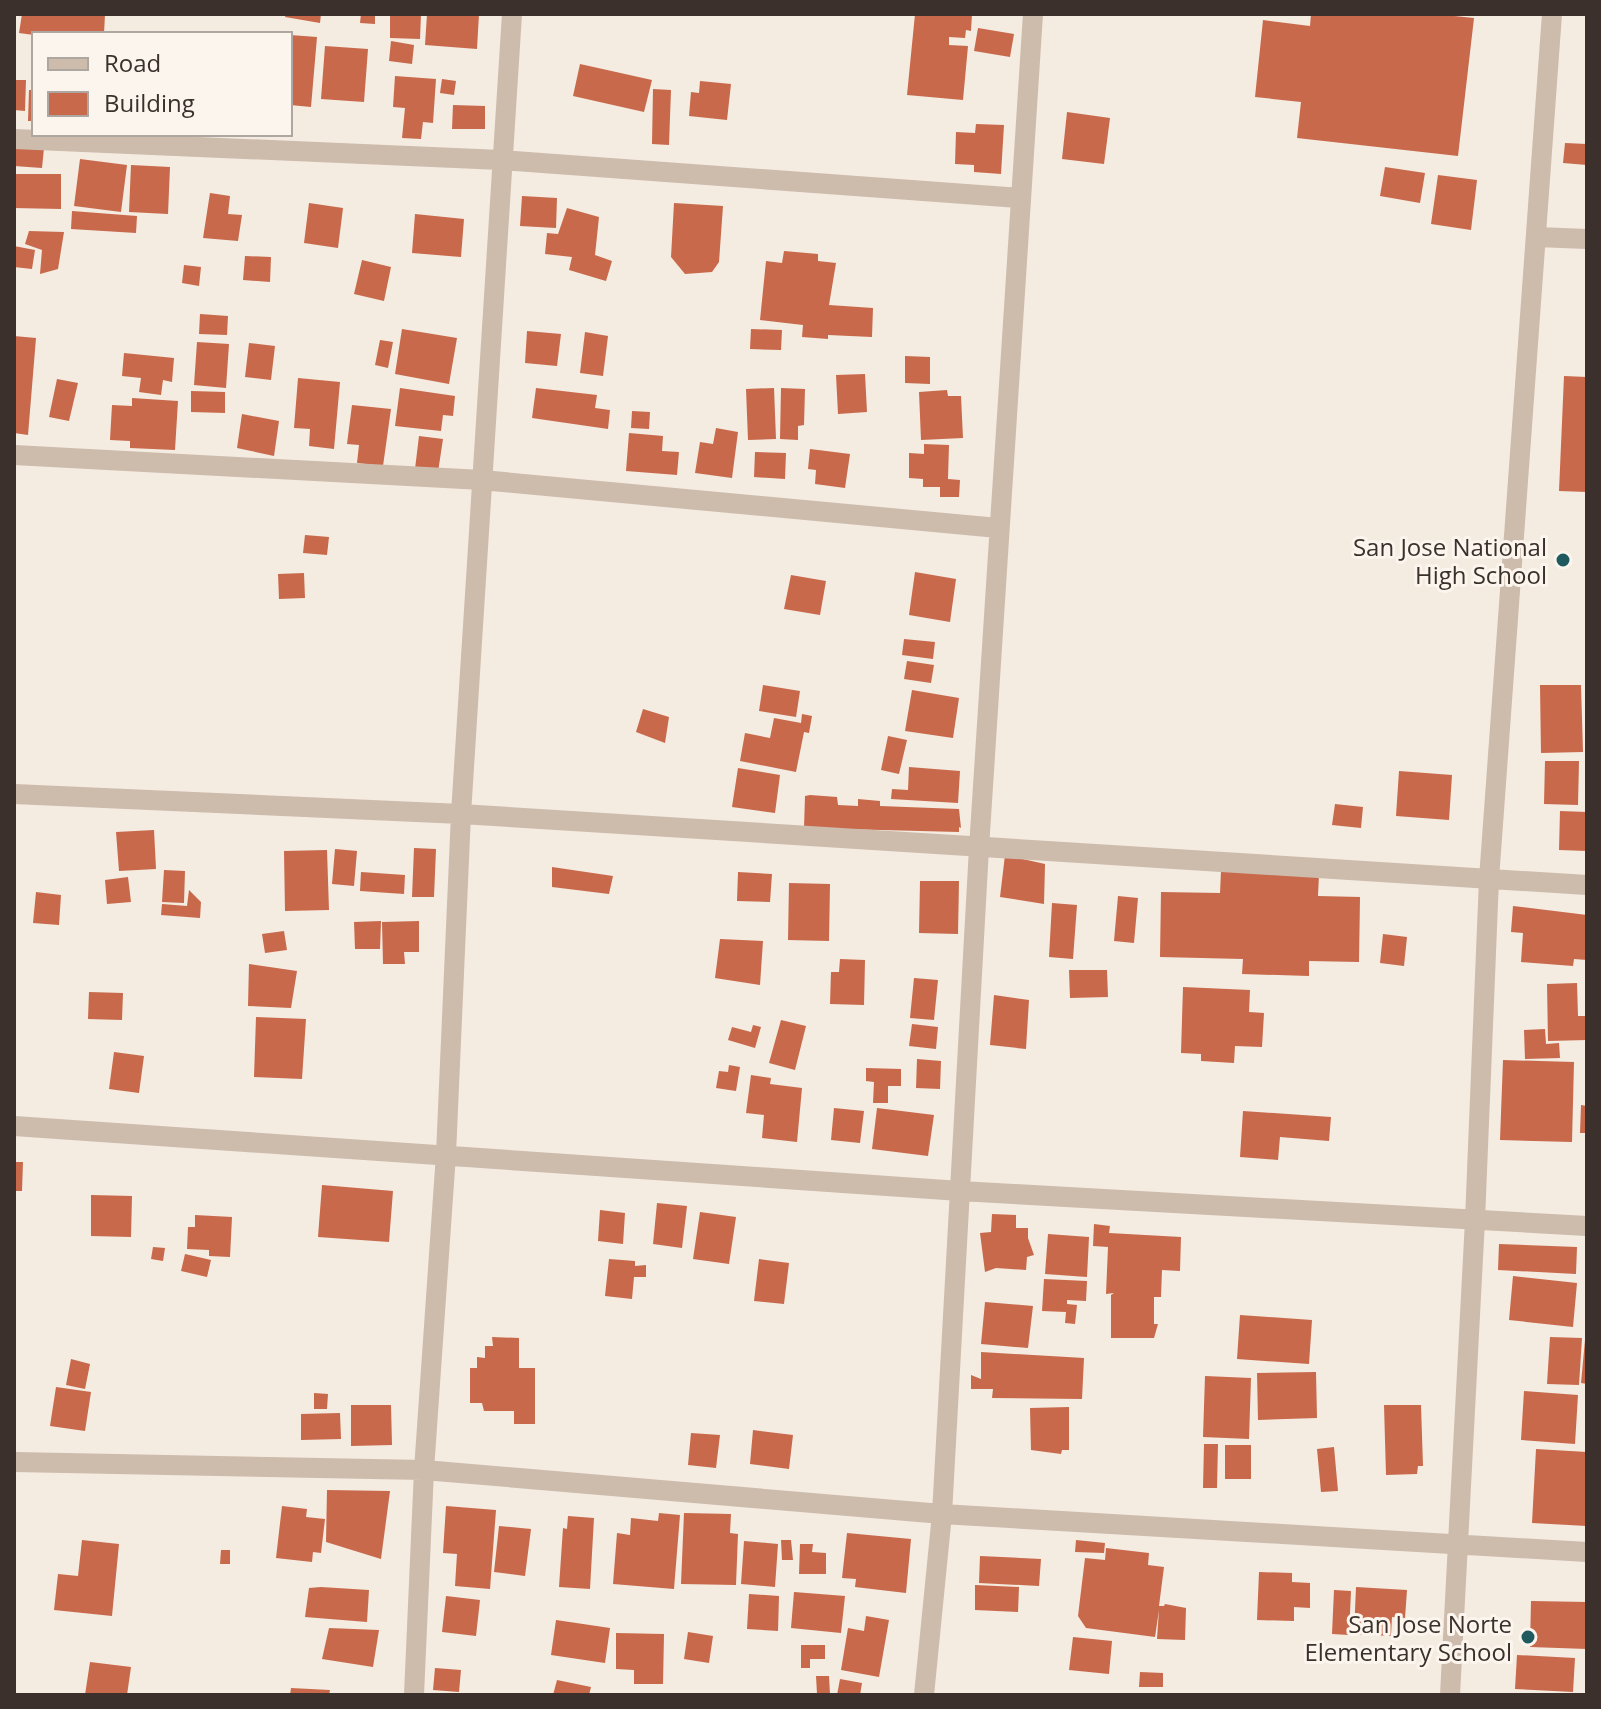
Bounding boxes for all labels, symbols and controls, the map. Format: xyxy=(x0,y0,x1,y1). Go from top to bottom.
legend xyxy=(32,32,292,136)
text: Road xyxy=(104,46,161,79)
text: Building xyxy=(104,86,195,119)
place label: San Jose National High School xyxy=(1353,530,1547,591)
marker: San Jose National High School xyxy=(1554,551,1572,569)
place label: San Jose Norte Elementary School xyxy=(1304,1607,1512,1668)
marker: San Jose Norte Elementary School xyxy=(1519,1628,1537,1646)

